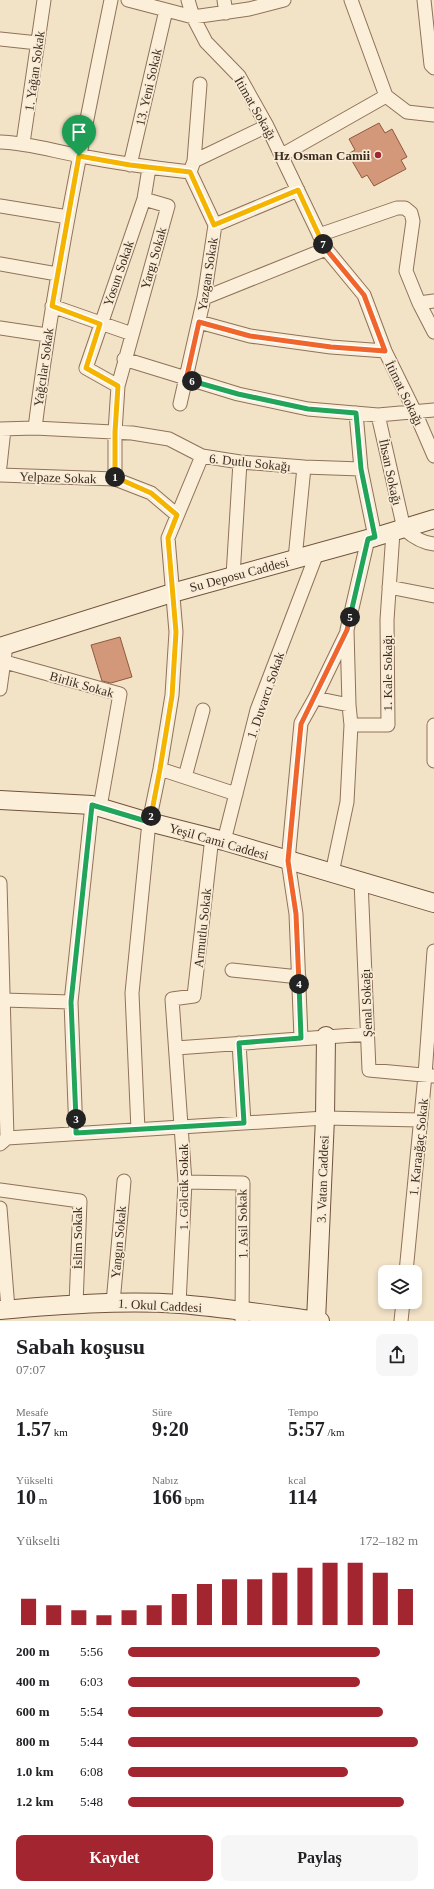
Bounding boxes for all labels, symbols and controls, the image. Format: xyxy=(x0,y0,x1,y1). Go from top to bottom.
street label: 1. Yağan Sokak xyxy=(21,29,48,112)
street label: 13. Yeni Sokak xyxy=(132,47,165,127)
street label: İtimat Sokağı xyxy=(231,74,280,143)
pin xyxy=(62,115,96,156)
icon: arrive xyxy=(68,121,90,143)
place label: Hz Osman Camii xyxy=(274,148,370,163)
marker: Hz Osman Camii xyxy=(373,150,383,160)
street label: Yargı Sokak xyxy=(137,225,170,291)
pin: 7 xyxy=(313,234,333,254)
street label: Yazgan Sokak xyxy=(194,236,221,312)
street label: Yosun Sokak xyxy=(100,238,137,308)
text: 7 xyxy=(320,238,326,250)
street label: Yağcılar Sokak xyxy=(31,326,57,407)
street label: İtimat Sokağı xyxy=(382,358,427,428)
pin: 6 xyxy=(182,371,202,391)
text: 6 xyxy=(189,375,195,387)
street label: İhsan Sokağı xyxy=(376,438,405,507)
street label: 6. Dutlu Sokağı xyxy=(208,451,292,474)
pin: 1 xyxy=(105,467,125,487)
street label: Yelpaze Sokak xyxy=(19,469,97,486)
text: 1 xyxy=(112,471,118,483)
street label: Su Deposu Caddesi xyxy=(188,554,291,595)
pin: 5 xyxy=(340,607,360,627)
text: 5 xyxy=(347,611,353,623)
street label: 1. Kale Sokağı xyxy=(380,634,395,711)
street label: 1. Duvarcı Sokak xyxy=(244,649,287,740)
street label: Birlik Sokak xyxy=(48,668,116,701)
pin: 2 xyxy=(141,806,161,826)
text: 2 xyxy=(148,810,154,822)
street label: Yeşil Cami Caddesi xyxy=(167,820,271,863)
street label: Armutlu Sokak xyxy=(191,887,214,969)
street label: Şenal Sokağı xyxy=(358,968,375,1037)
pin: 4 xyxy=(289,974,309,994)
text: 4 xyxy=(296,978,302,990)
street label: 1. Karaağaç Sokak xyxy=(406,1097,431,1196)
pin: 3 xyxy=(66,1109,86,1129)
text: 3 xyxy=(73,1113,79,1125)
street label: 3. Vatan Caddesi xyxy=(313,1135,332,1223)
street label: 1. Gölcük Sokak xyxy=(176,1143,191,1231)
street label: 1. Asil Sokak xyxy=(234,1189,251,1259)
street label: Yangın Sokak xyxy=(108,1205,129,1279)
street label: İslim Sokak xyxy=(70,1206,85,1269)
map controls xyxy=(378,1265,422,1309)
button: layers xyxy=(378,1265,422,1309)
street label: 1. Okul Caddesi xyxy=(118,1296,203,1315)
text: Sabah koşusu xyxy=(16,1334,145,1359)
button: share xyxy=(376,1334,418,1376)
text: 07:07 xyxy=(16,1362,46,1377)
text: Mesafe xyxy=(16,1406,48,1418)
text: Süre xyxy=(152,1406,172,1418)
text: Tempo xyxy=(288,1406,318,1418)
text: 1.57 xyxy=(16,1418,51,1440)
text: 9:20 xyxy=(152,1418,189,1440)
text: 5:57 xyxy=(288,1418,325,1440)
text: km xyxy=(51,1426,68,1438)
text: /km xyxy=(325,1426,345,1438)
text: Yükselti xyxy=(16,1474,53,1486)
text: Nabız xyxy=(152,1474,178,1486)
text: kcal xyxy=(288,1474,306,1486)
text: 10 xyxy=(16,1486,36,1508)
text: 166 xyxy=(152,1486,182,1508)
text: 114 xyxy=(288,1486,317,1508)
text: m xyxy=(36,1494,47,1506)
text: bpm xyxy=(182,1494,204,1506)
text: Yükselti xyxy=(16,1533,60,1548)
text: 172–182 m xyxy=(359,1533,418,1548)
text: 200 m xyxy=(16,1644,50,1659)
text: 5:56 xyxy=(80,1644,103,1659)
text: 400 m xyxy=(16,1674,50,1689)
text: 6:03 xyxy=(80,1674,103,1689)
text: 600 m xyxy=(16,1704,50,1719)
text: 5:54 xyxy=(80,1704,103,1719)
text: 800 m xyxy=(16,1734,50,1749)
text: 5:44 xyxy=(80,1734,103,1749)
text: 1.0 km xyxy=(16,1764,54,1779)
text: 6:08 xyxy=(80,1764,103,1779)
text: 1.2 km xyxy=(16,1794,54,1809)
text: 5:48 xyxy=(80,1794,103,1809)
button: Kaydet xyxy=(16,1835,213,1881)
button: Paylaş xyxy=(221,1835,418,1881)

